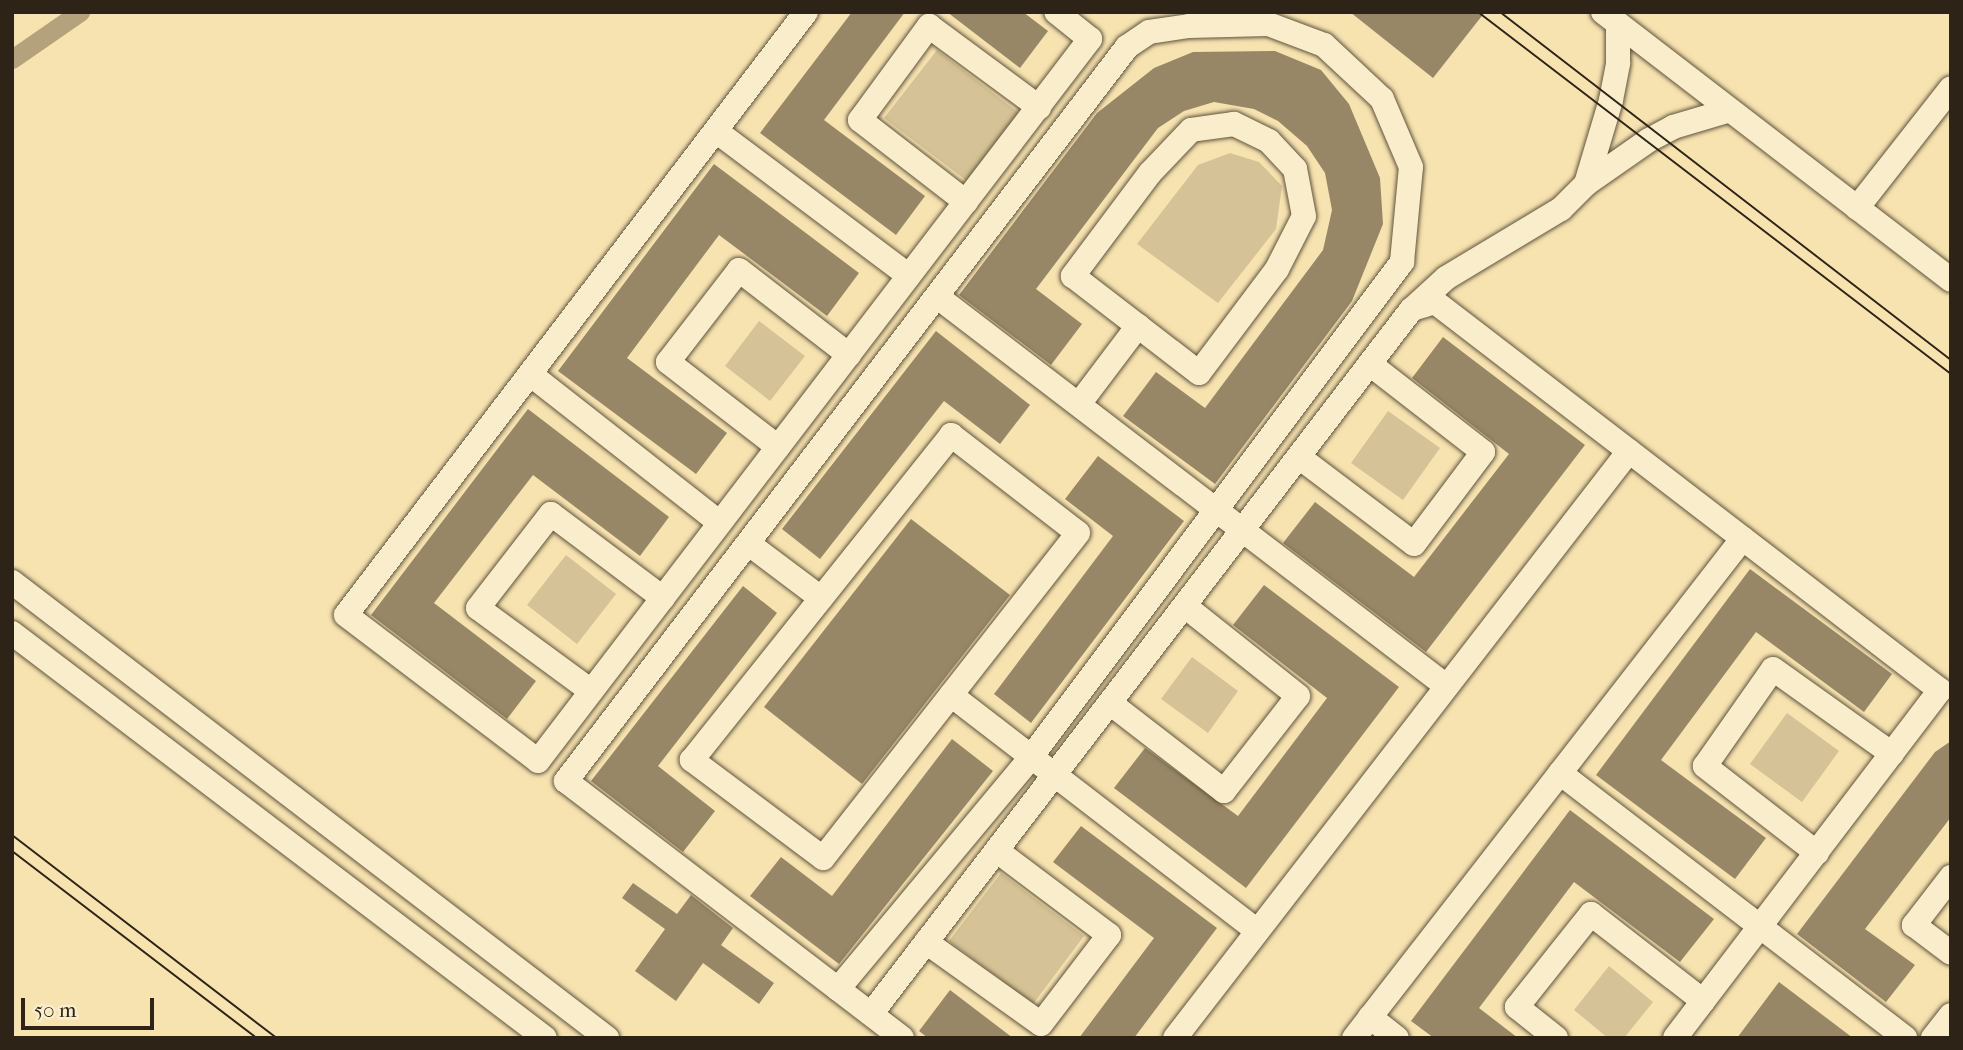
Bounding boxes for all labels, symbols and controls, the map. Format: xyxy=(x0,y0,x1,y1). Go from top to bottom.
scale bar xyxy=(24,984,158,1028)
text: 50 m xyxy=(34,998,77,1022)

